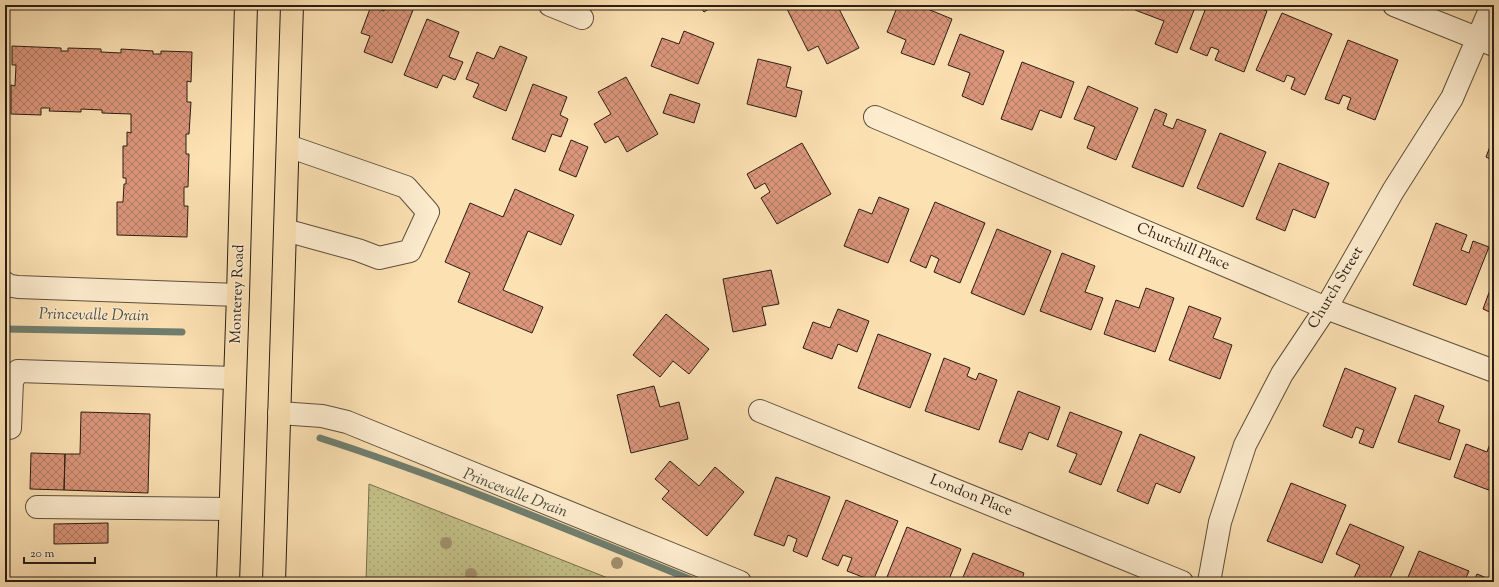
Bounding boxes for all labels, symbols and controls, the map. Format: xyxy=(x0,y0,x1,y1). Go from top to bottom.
street label: Churchill Place xyxy=(1133,218,1233,276)
street label: Monterey Road xyxy=(226,243,250,344)
street label: Church Street xyxy=(1303,243,1369,333)
water label: Princevalle Drain xyxy=(39,304,150,328)
water label: Princevalle Drain xyxy=(459,463,571,525)
street label: London Place xyxy=(926,470,1016,522)
scale bar xyxy=(24,539,95,565)
text: 20 m xyxy=(30,545,55,563)

